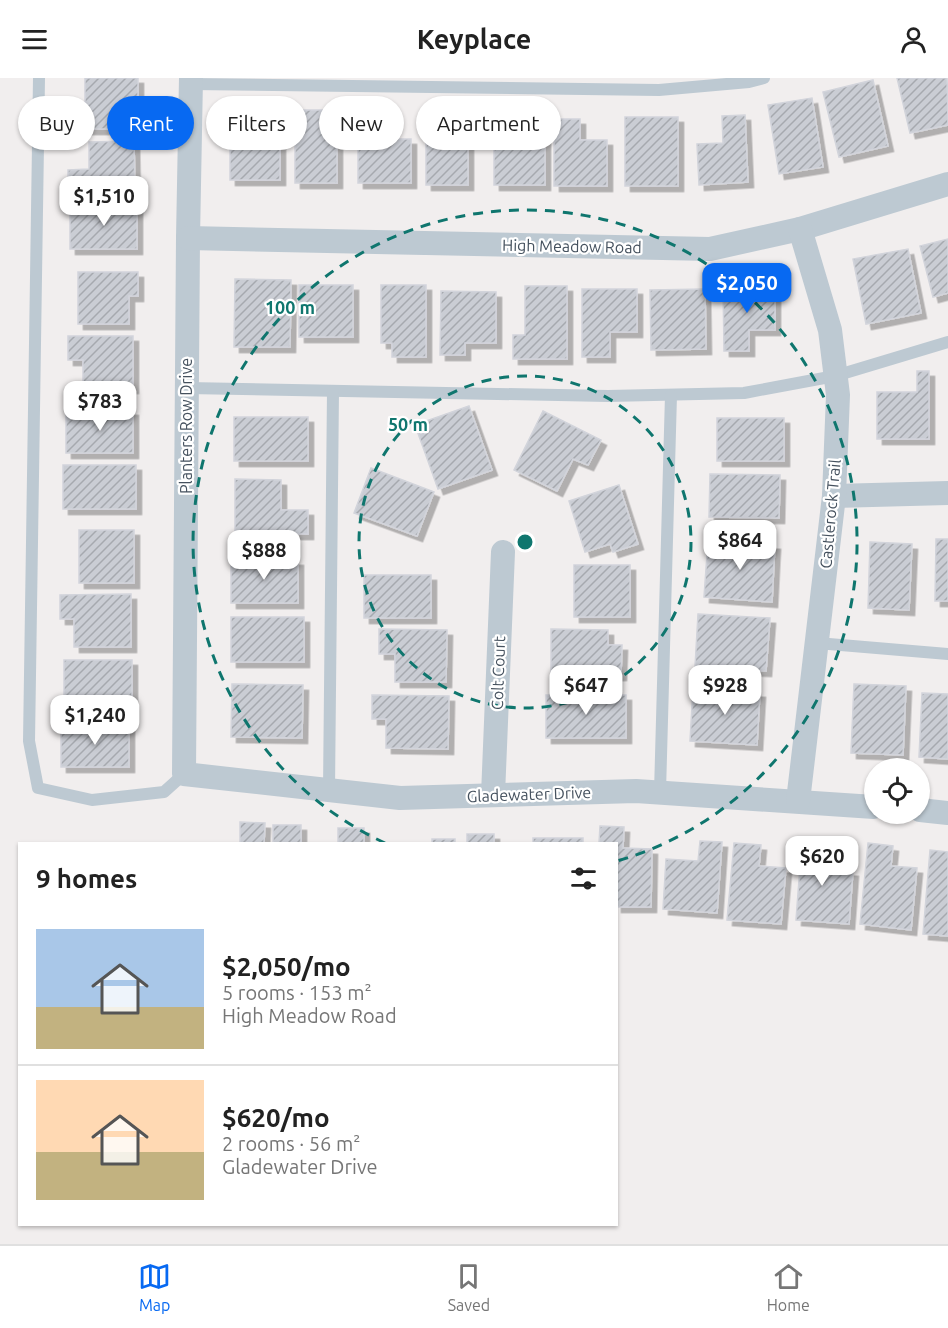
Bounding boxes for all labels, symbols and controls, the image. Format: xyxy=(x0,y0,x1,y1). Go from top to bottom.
icon: menu xyxy=(18,23,51,56)
icon: person xyxy=(897,23,930,56)
text: Keyplace xyxy=(417,24,531,54)
chip: Buy xyxy=(18,96,95,150)
chip: Rent xyxy=(107,96,194,150)
chip: Filters xyxy=(206,96,307,150)
chip: New xyxy=(319,96,404,150)
chip: Apartment xyxy=(416,96,561,150)
pin: $1,510 xyxy=(55,176,153,227)
text: $1,510 xyxy=(73,184,135,207)
street label: High Meadow Road xyxy=(502,236,642,256)
pin: $2,050 xyxy=(698,263,796,314)
text: $2,050 xyxy=(716,271,778,294)
text: 100 m xyxy=(265,297,315,317)
street label: Planters Row Drive xyxy=(177,358,195,494)
pin: $783 xyxy=(64,381,136,432)
text: $783 xyxy=(77,389,123,412)
text: 50 m xyxy=(388,414,428,434)
street label: Castlerock Trail xyxy=(816,459,844,569)
pin: $864 xyxy=(704,520,776,571)
text: $864 xyxy=(717,528,763,551)
pin: $888 xyxy=(228,530,300,581)
centre of rings xyxy=(515,532,535,552)
text: $888 xyxy=(241,538,287,561)
street label: Colt Court xyxy=(488,635,508,710)
pin: $647 xyxy=(550,665,622,716)
pin: $928 xyxy=(689,665,761,716)
text: $647 xyxy=(563,673,609,696)
text: $928 xyxy=(702,673,748,696)
pin: $1,240 xyxy=(46,695,144,746)
text: $1,240 xyxy=(64,703,126,726)
map controls xyxy=(864,758,930,824)
button: locate xyxy=(864,758,930,824)
street label: Gladewater Drive xyxy=(466,783,592,805)
pin: $620 xyxy=(786,836,858,887)
text: $620 xyxy=(799,844,845,867)
icon: filters xyxy=(567,862,600,895)
text: 9 homes xyxy=(36,864,137,893)
text: $2,050/mo xyxy=(222,952,351,981)
icon: home xyxy=(84,953,156,1025)
text: 5 rooms · 153 m² xyxy=(222,981,372,1004)
text: High Meadow Road xyxy=(222,1004,397,1027)
text: $620/mo xyxy=(222,1103,330,1132)
icon: home xyxy=(84,1104,156,1176)
text: 2 rooms · 56 m² xyxy=(222,1132,360,1155)
text: Gladewater Drive xyxy=(222,1155,378,1178)
tab: Map xyxy=(138,1260,171,1314)
tab: Saved xyxy=(448,1260,490,1314)
tab: Home xyxy=(767,1260,810,1314)

